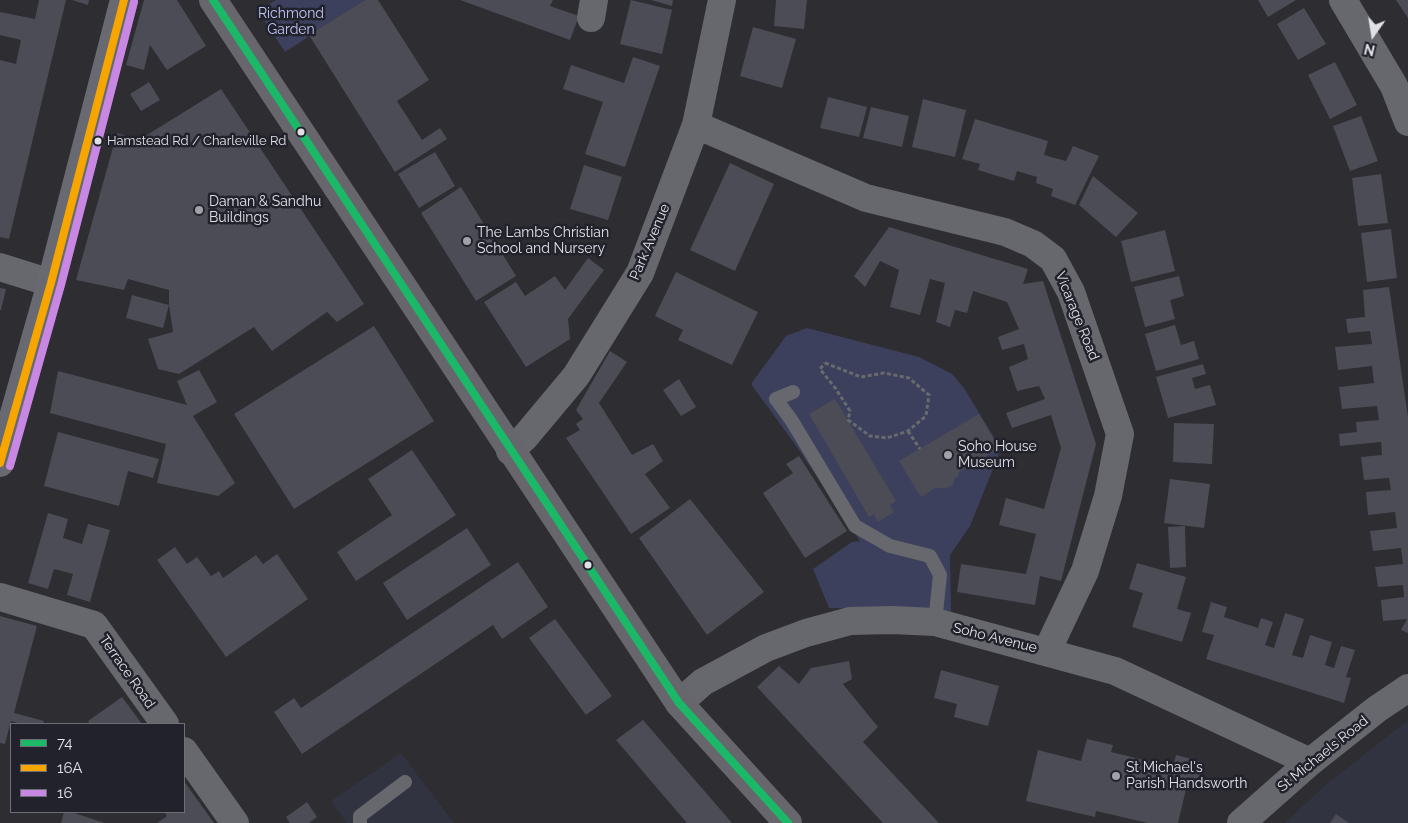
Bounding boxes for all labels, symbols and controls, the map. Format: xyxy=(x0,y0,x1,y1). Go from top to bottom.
park label: Richmond Garden xyxy=(258,6,324,38)
north arrow xyxy=(1348,10,1398,60)
text: N xyxy=(1363,41,1377,59)
unlabelled marker xyxy=(296,127,306,137)
place label: Hamstead Rd / Charleville Rd xyxy=(107,133,286,149)
marker: Hamstead Rd / Charleville Rd xyxy=(93,136,103,146)
place label: Daman & Sandhu Buildings xyxy=(209,194,321,226)
street label: Park Avenue xyxy=(626,201,674,283)
marker: Daman & Sandhu Buildings xyxy=(193,204,205,216)
place label: The Lambs Christian School and Nursery xyxy=(477,225,609,258)
marker: The Lambs Christian School and Nursery xyxy=(461,235,473,247)
street label: Vicarage Road xyxy=(1052,269,1102,363)
place label: Soho House Museum xyxy=(958,439,1037,472)
marker: Soho House Museum xyxy=(942,449,954,461)
unlabelled marker xyxy=(583,560,593,570)
street label: Soho Avenue xyxy=(951,619,1039,657)
street label: Terrace Road xyxy=(96,632,158,712)
street label: St Michaels Road xyxy=(1274,712,1372,796)
legend xyxy=(10,723,185,813)
text: 74 xyxy=(57,734,72,752)
text: 16A xyxy=(57,759,82,777)
place label: St Michael's Parish Handsworth xyxy=(1126,760,1247,792)
marker: St Michael's Parish Handsworth xyxy=(1110,770,1122,782)
text: 16 xyxy=(57,784,72,802)

